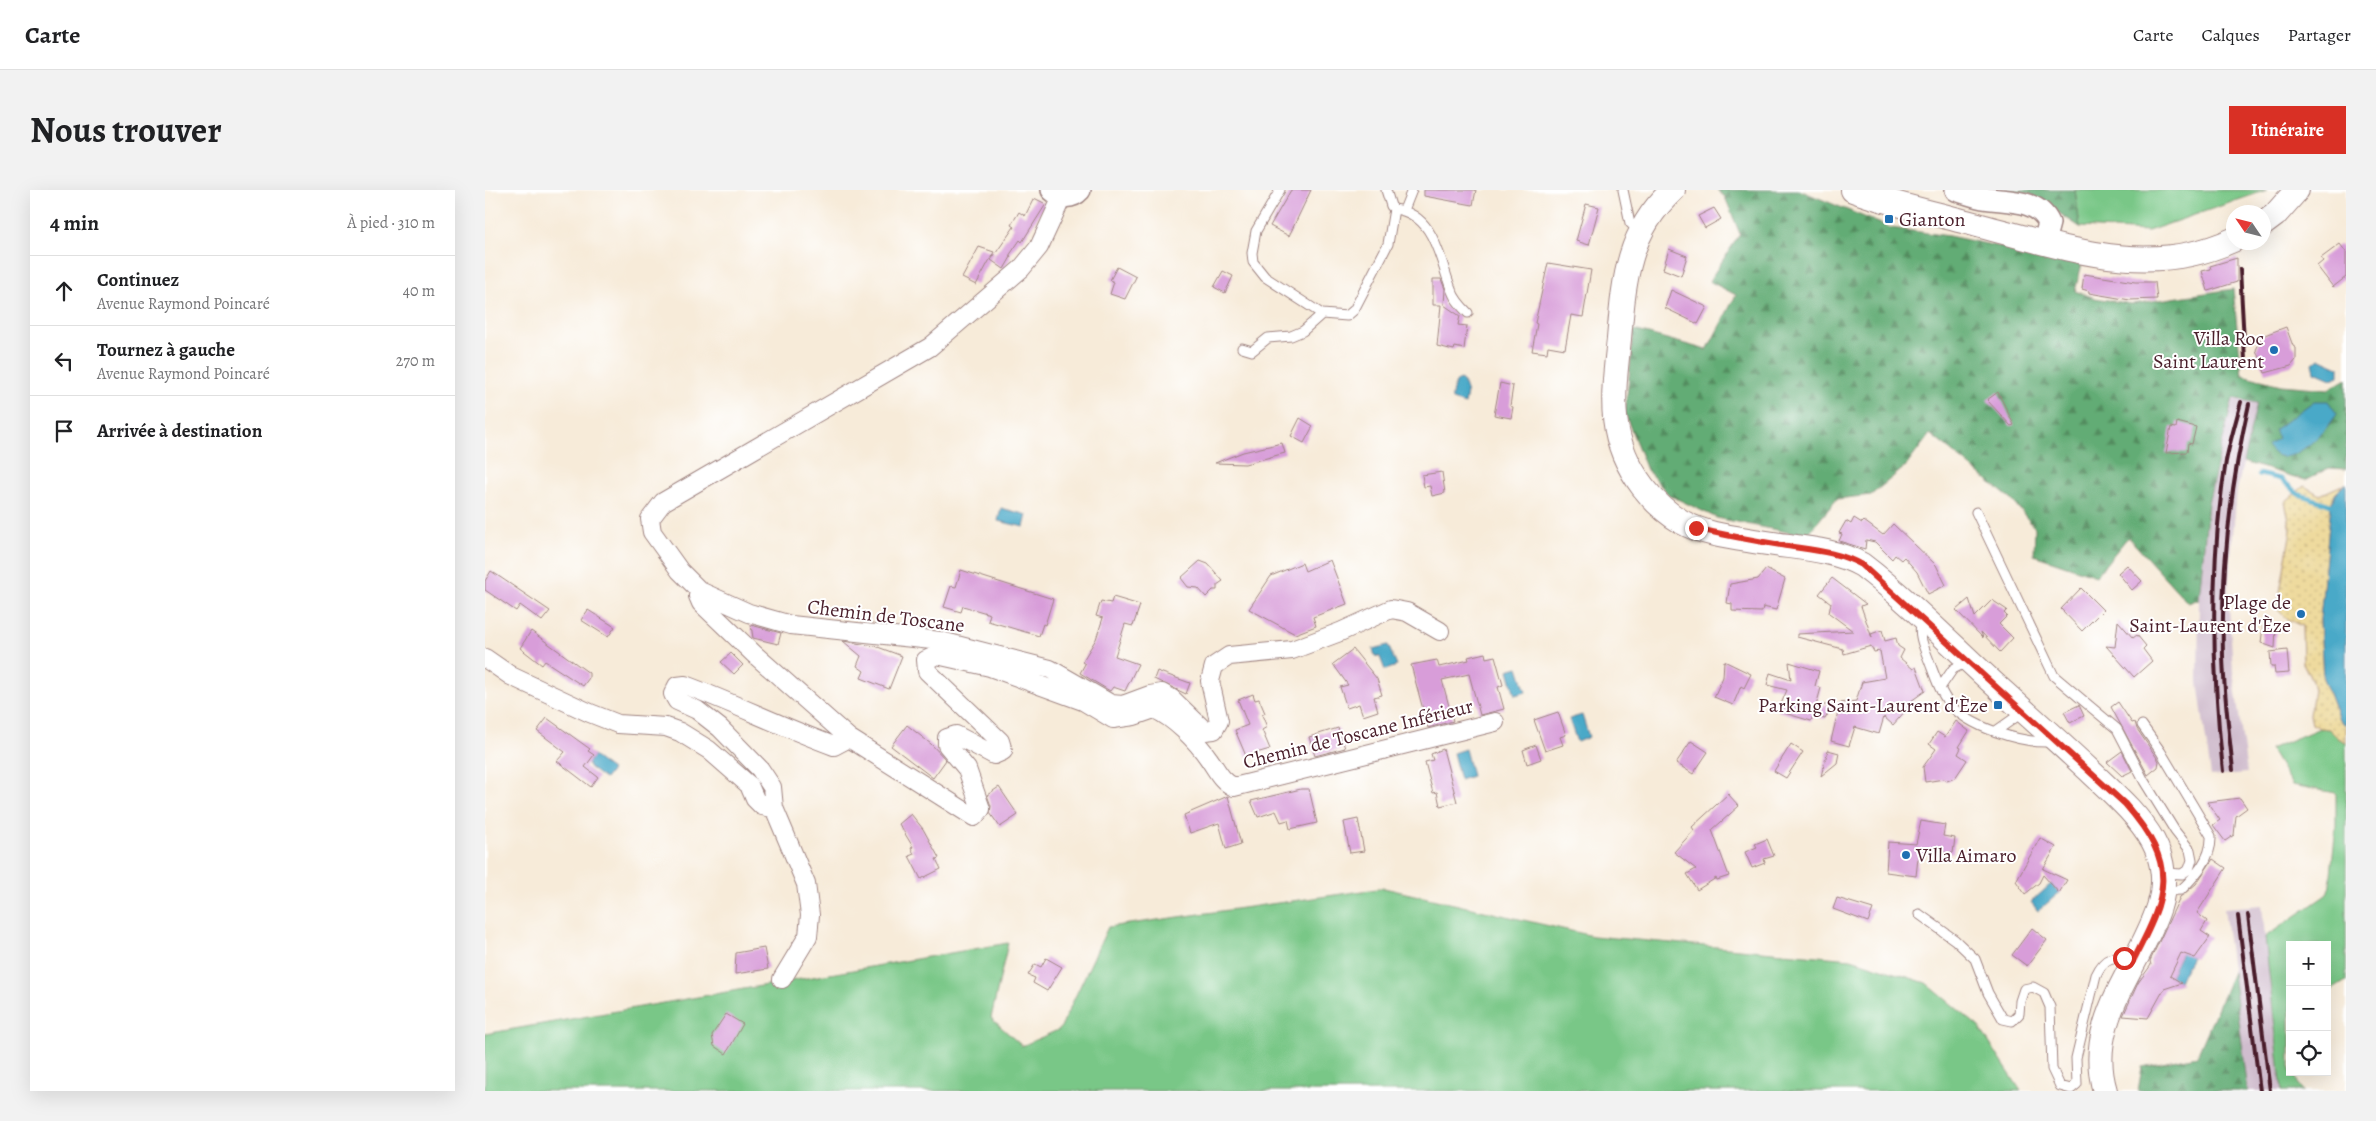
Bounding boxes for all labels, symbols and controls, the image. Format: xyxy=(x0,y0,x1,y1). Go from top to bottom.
text: Carte xyxy=(25,19,80,51)
text: Carte xyxy=(2133,23,2173,47)
text: Calques xyxy=(2201,23,2260,47)
text: Partager xyxy=(2288,23,2351,47)
text: Nous trouver xyxy=(30,106,222,154)
button: Itinéraire xyxy=(2229,106,2346,154)
north arrow xyxy=(2226,205,2271,250)
place label: Gianton xyxy=(1899,206,1965,233)
text: 4 min xyxy=(50,209,99,237)
text: À pied · 310 m xyxy=(347,212,435,234)
marker: Gianton xyxy=(1883,213,1895,225)
text: Continuez xyxy=(97,267,179,293)
icon: ahead xyxy=(50,277,78,305)
text: 40 m xyxy=(403,280,435,302)
text: Avenue Raymond Poincaré xyxy=(97,293,270,315)
place label: Villa Roc Saint Laurent xyxy=(2153,325,2264,375)
text: Tournez à gauche xyxy=(97,337,235,363)
marker: Villa Roc Saint Laurent xyxy=(2268,344,2280,356)
icon: left xyxy=(50,347,78,375)
text: 270 m xyxy=(396,350,435,372)
text: Avenue Raymond Poincaré xyxy=(97,363,270,385)
icon: arrive xyxy=(50,417,78,445)
text: Arrivée à destination xyxy=(97,418,262,444)
route end xyxy=(1685,517,1708,540)
place label: Plage de Saint-Laurent d'Èze xyxy=(2129,589,2291,639)
street label: Chemin de Toscane xyxy=(806,593,966,639)
marker: Plage de Saint-Laurent d'Èze xyxy=(2295,608,2307,620)
street label: Chemin de Toscane Inférieur xyxy=(1240,692,1476,776)
place label: Parking Saint-Laurent d'Èze xyxy=(1758,692,1988,719)
marker: Parking Saint-Laurent d'Èze xyxy=(1992,699,2004,711)
place label: Villa Aimaro xyxy=(1915,842,2016,869)
marker: Villa Aimaro xyxy=(1900,849,1912,861)
map controls xyxy=(2286,941,2331,1076)
button: + xyxy=(2286,941,2331,986)
route start xyxy=(2113,947,2136,970)
button: − xyxy=(2286,986,2331,1031)
button: locate xyxy=(2286,1031,2331,1076)

